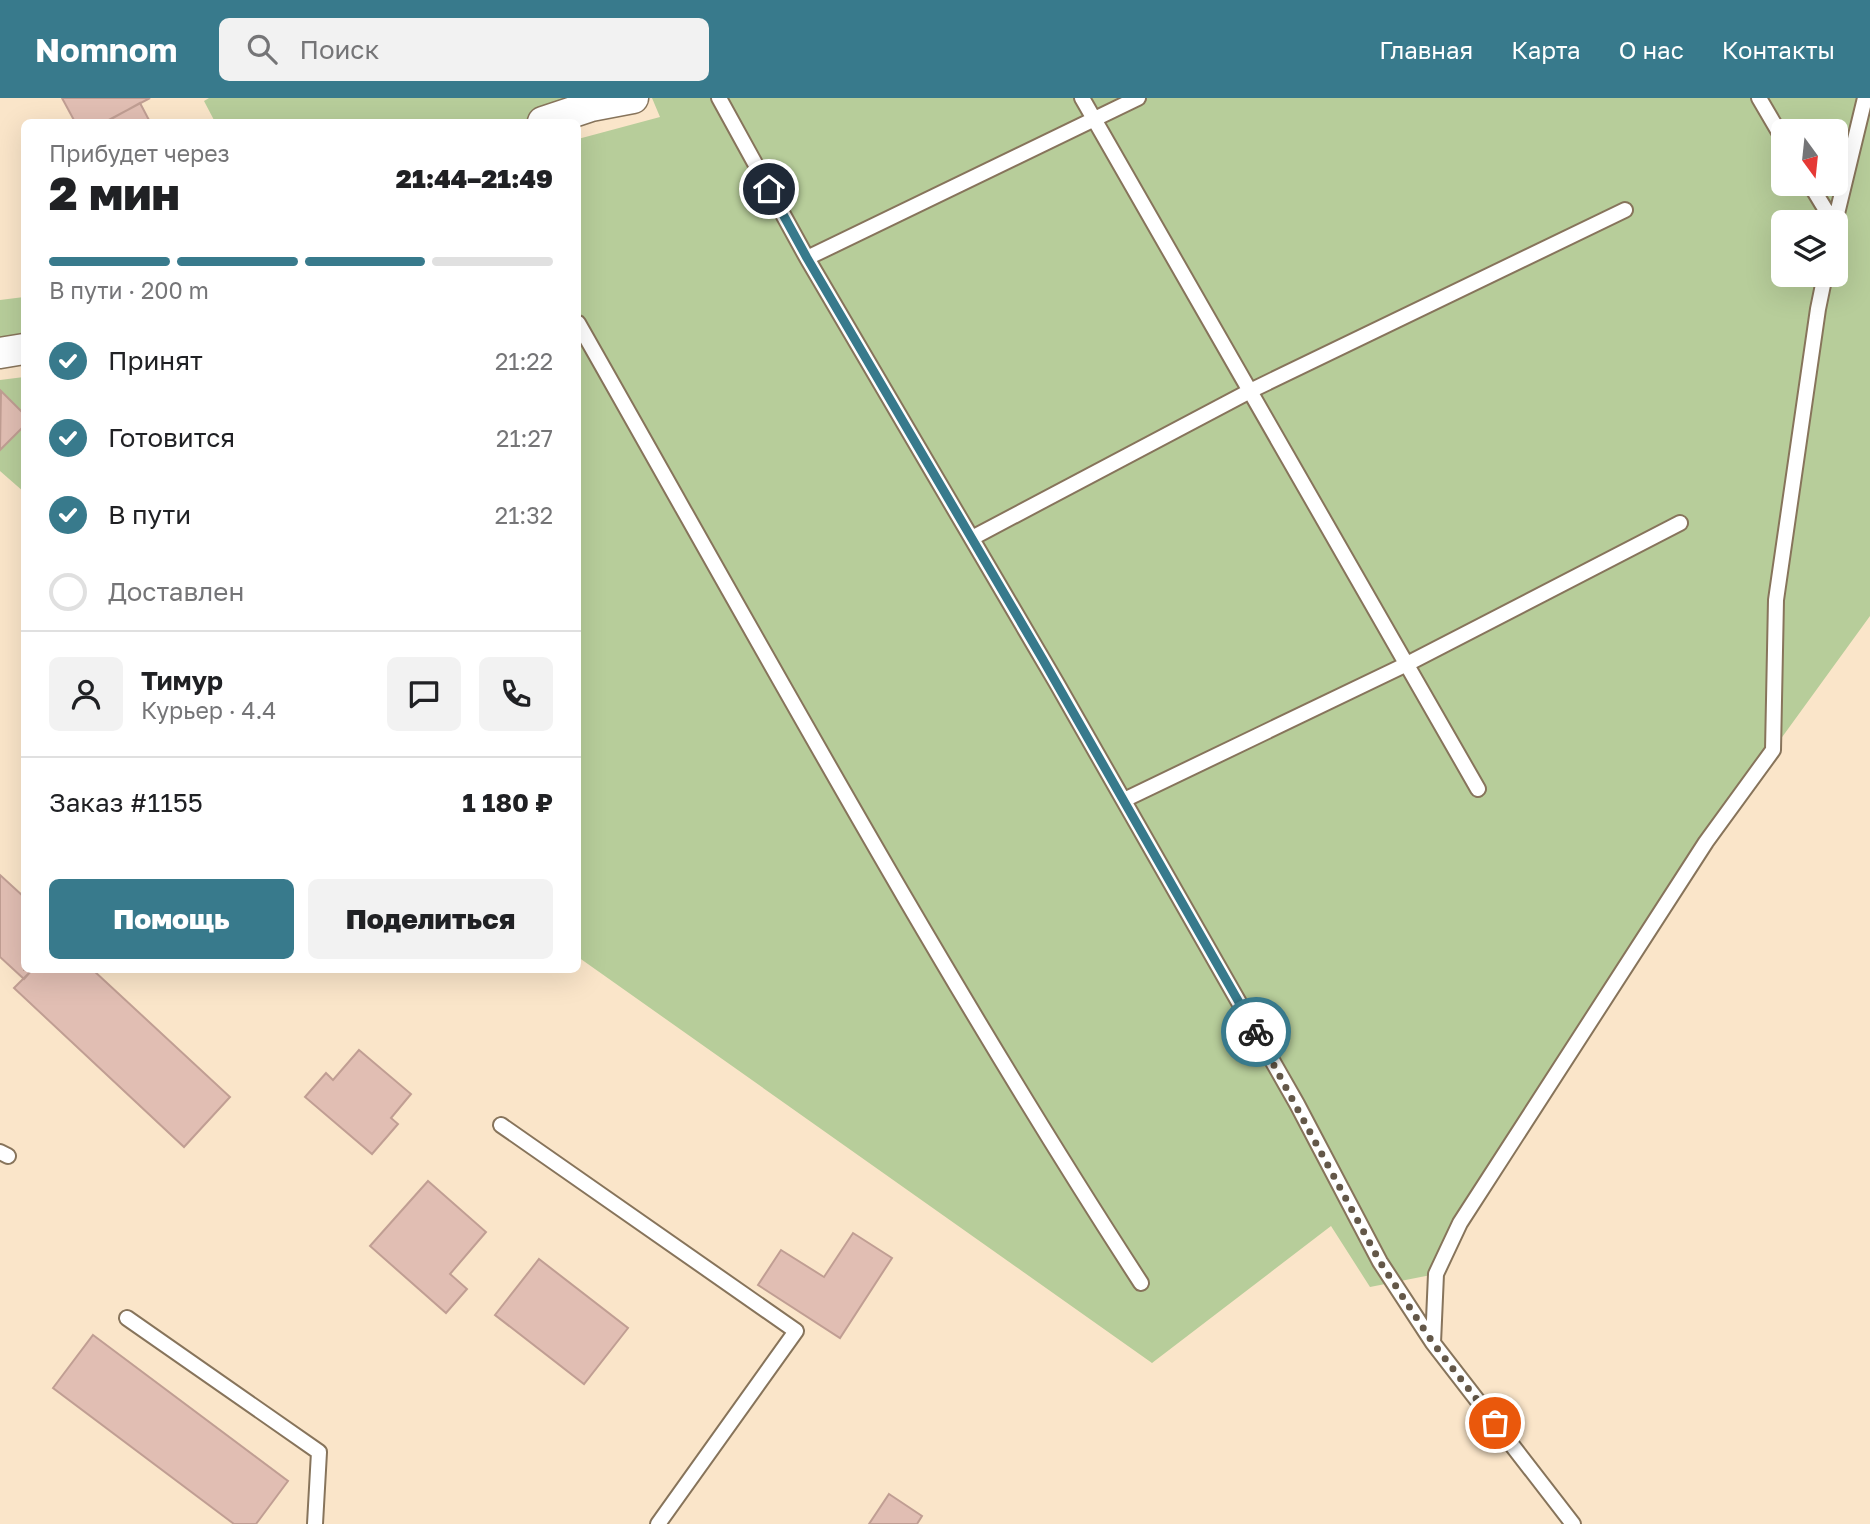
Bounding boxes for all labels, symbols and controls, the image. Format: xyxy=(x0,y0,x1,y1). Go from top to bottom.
search box xyxy=(219,18,709,81)
text: Nomnom xyxy=(35,30,177,69)
icon: search xyxy=(243,30,281,68)
text: Поиск xyxy=(299,34,380,65)
text: Главная xyxy=(1379,35,1473,64)
text: Карта xyxy=(1511,35,1581,64)
text: О нас xyxy=(1619,35,1684,64)
text: Контакты xyxy=(1722,35,1835,64)
north arrow xyxy=(1771,119,1848,196)
map controls xyxy=(1771,119,1848,287)
text: Прибудет через xyxy=(49,139,230,167)
pin xyxy=(739,159,799,219)
text: 21:44–21:49 xyxy=(396,163,553,194)
text: 2 мин xyxy=(49,165,180,220)
icon: home xyxy=(750,170,788,208)
button: layers xyxy=(1771,210,1848,287)
text: В пути · 200 m xyxy=(49,276,209,304)
icon: check xyxy=(49,342,87,380)
text: Принят xyxy=(108,345,203,376)
text: 21:22 xyxy=(495,347,553,375)
icon: check xyxy=(49,419,87,457)
text: Готовится xyxy=(108,422,235,453)
text: 21:27 xyxy=(496,424,553,452)
icon: check xyxy=(49,496,87,534)
text: В пути xyxy=(108,499,191,530)
text: 21:32 xyxy=(495,501,553,529)
text: Доставлен xyxy=(108,576,244,607)
button: person xyxy=(49,657,123,731)
button: chat xyxy=(387,657,461,731)
button: phone xyxy=(479,657,553,731)
text: Тимур xyxy=(141,665,223,696)
text: Курьер · 4.4 xyxy=(141,696,276,724)
text: Заказ #1155 xyxy=(49,787,203,818)
text: 1 180 ₽ xyxy=(462,787,553,818)
button: Помощь xyxy=(49,879,294,959)
button: Поделиться xyxy=(308,879,553,959)
courier xyxy=(1221,997,1291,1067)
icon: bike xyxy=(1237,1013,1275,1051)
pin xyxy=(1465,1393,1525,1453)
icon: bag xyxy=(1476,1404,1514,1442)

